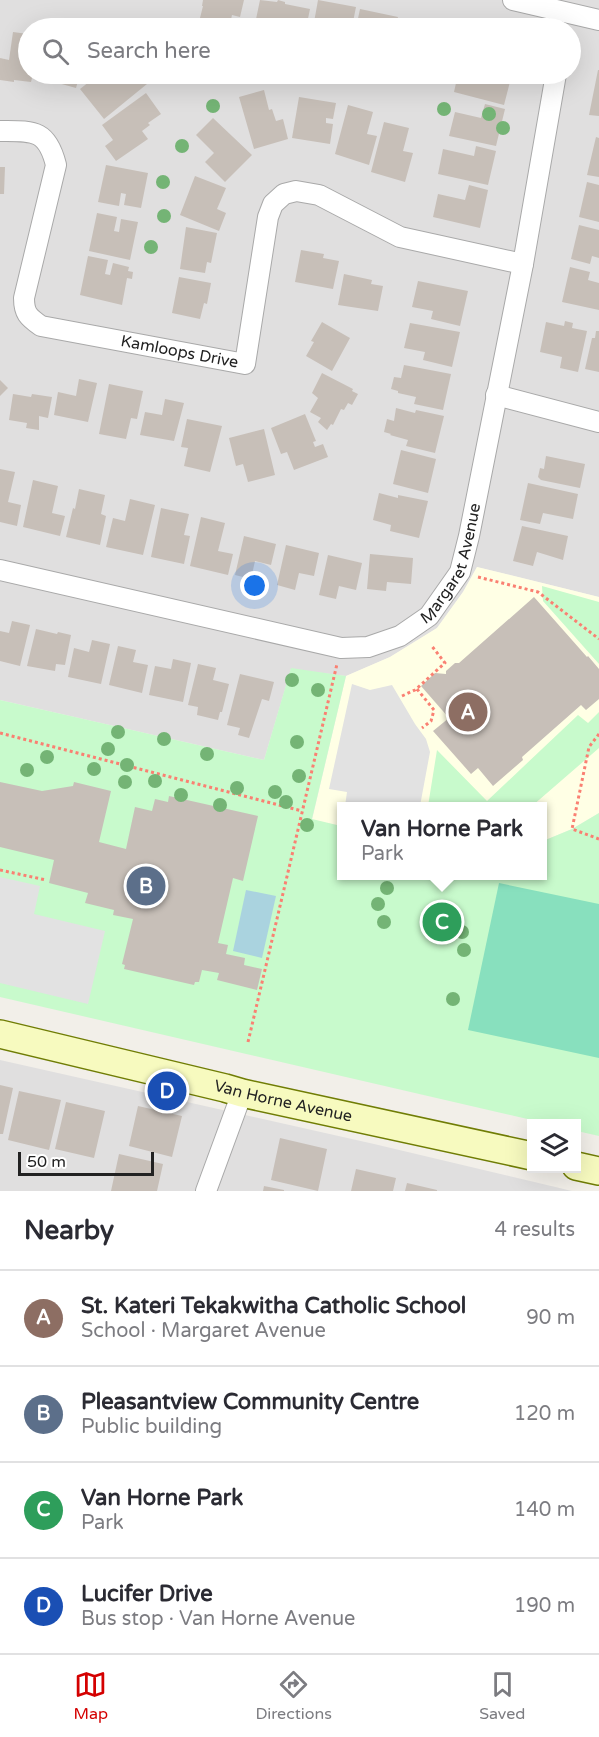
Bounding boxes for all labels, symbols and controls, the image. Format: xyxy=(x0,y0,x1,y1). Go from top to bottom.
search box xyxy=(18,18,581,84)
icon: search xyxy=(39,35,72,68)
text: Search here xyxy=(87,38,211,64)
street label: Kamloops Drive xyxy=(119,331,240,373)
street label: Margaret Avenue xyxy=(417,501,485,629)
your location xyxy=(240,571,269,600)
pin: A xyxy=(448,690,488,734)
popup xyxy=(337,802,547,880)
text: Van Horne Park xyxy=(361,816,523,842)
text: Park xyxy=(361,842,404,866)
pin: B xyxy=(126,864,166,908)
pin: C xyxy=(422,900,462,944)
pin: D xyxy=(148,1068,186,1114)
street label: Van Horne Avenue xyxy=(212,1076,354,1127)
map controls xyxy=(527,1119,581,1173)
button: layers xyxy=(527,1119,581,1173)
scale bar xyxy=(18,1149,154,1176)
text: 50 m xyxy=(27,1152,66,1172)
text: Nearby xyxy=(24,1215,114,1246)
text: 4 results xyxy=(495,1218,575,1242)
text: St. Kateri Tekakwitha Catholic School xyxy=(81,1293,466,1319)
text: A xyxy=(36,1306,51,1330)
text: 90 m xyxy=(526,1306,575,1330)
text: School · Margaret Avenue xyxy=(81,1319,326,1343)
text: Pleasantview Community Centre xyxy=(81,1389,419,1415)
text: B xyxy=(37,1402,50,1426)
text: 120 m xyxy=(514,1402,575,1426)
text: Public building xyxy=(81,1415,222,1439)
text: Van Horne Park xyxy=(81,1485,243,1511)
text: C xyxy=(37,1498,50,1522)
text: 140 m xyxy=(514,1498,575,1522)
text: Park xyxy=(81,1511,124,1535)
text: Lucifer Drive xyxy=(81,1581,213,1607)
text: D xyxy=(36,1594,51,1618)
text: 190 m xyxy=(514,1594,575,1618)
text: Bus stop · Van Horne Avenue xyxy=(81,1607,355,1631)
tab: Map xyxy=(74,1668,108,1724)
tab: Directions xyxy=(255,1668,332,1724)
tab: Saved xyxy=(479,1668,525,1724)

